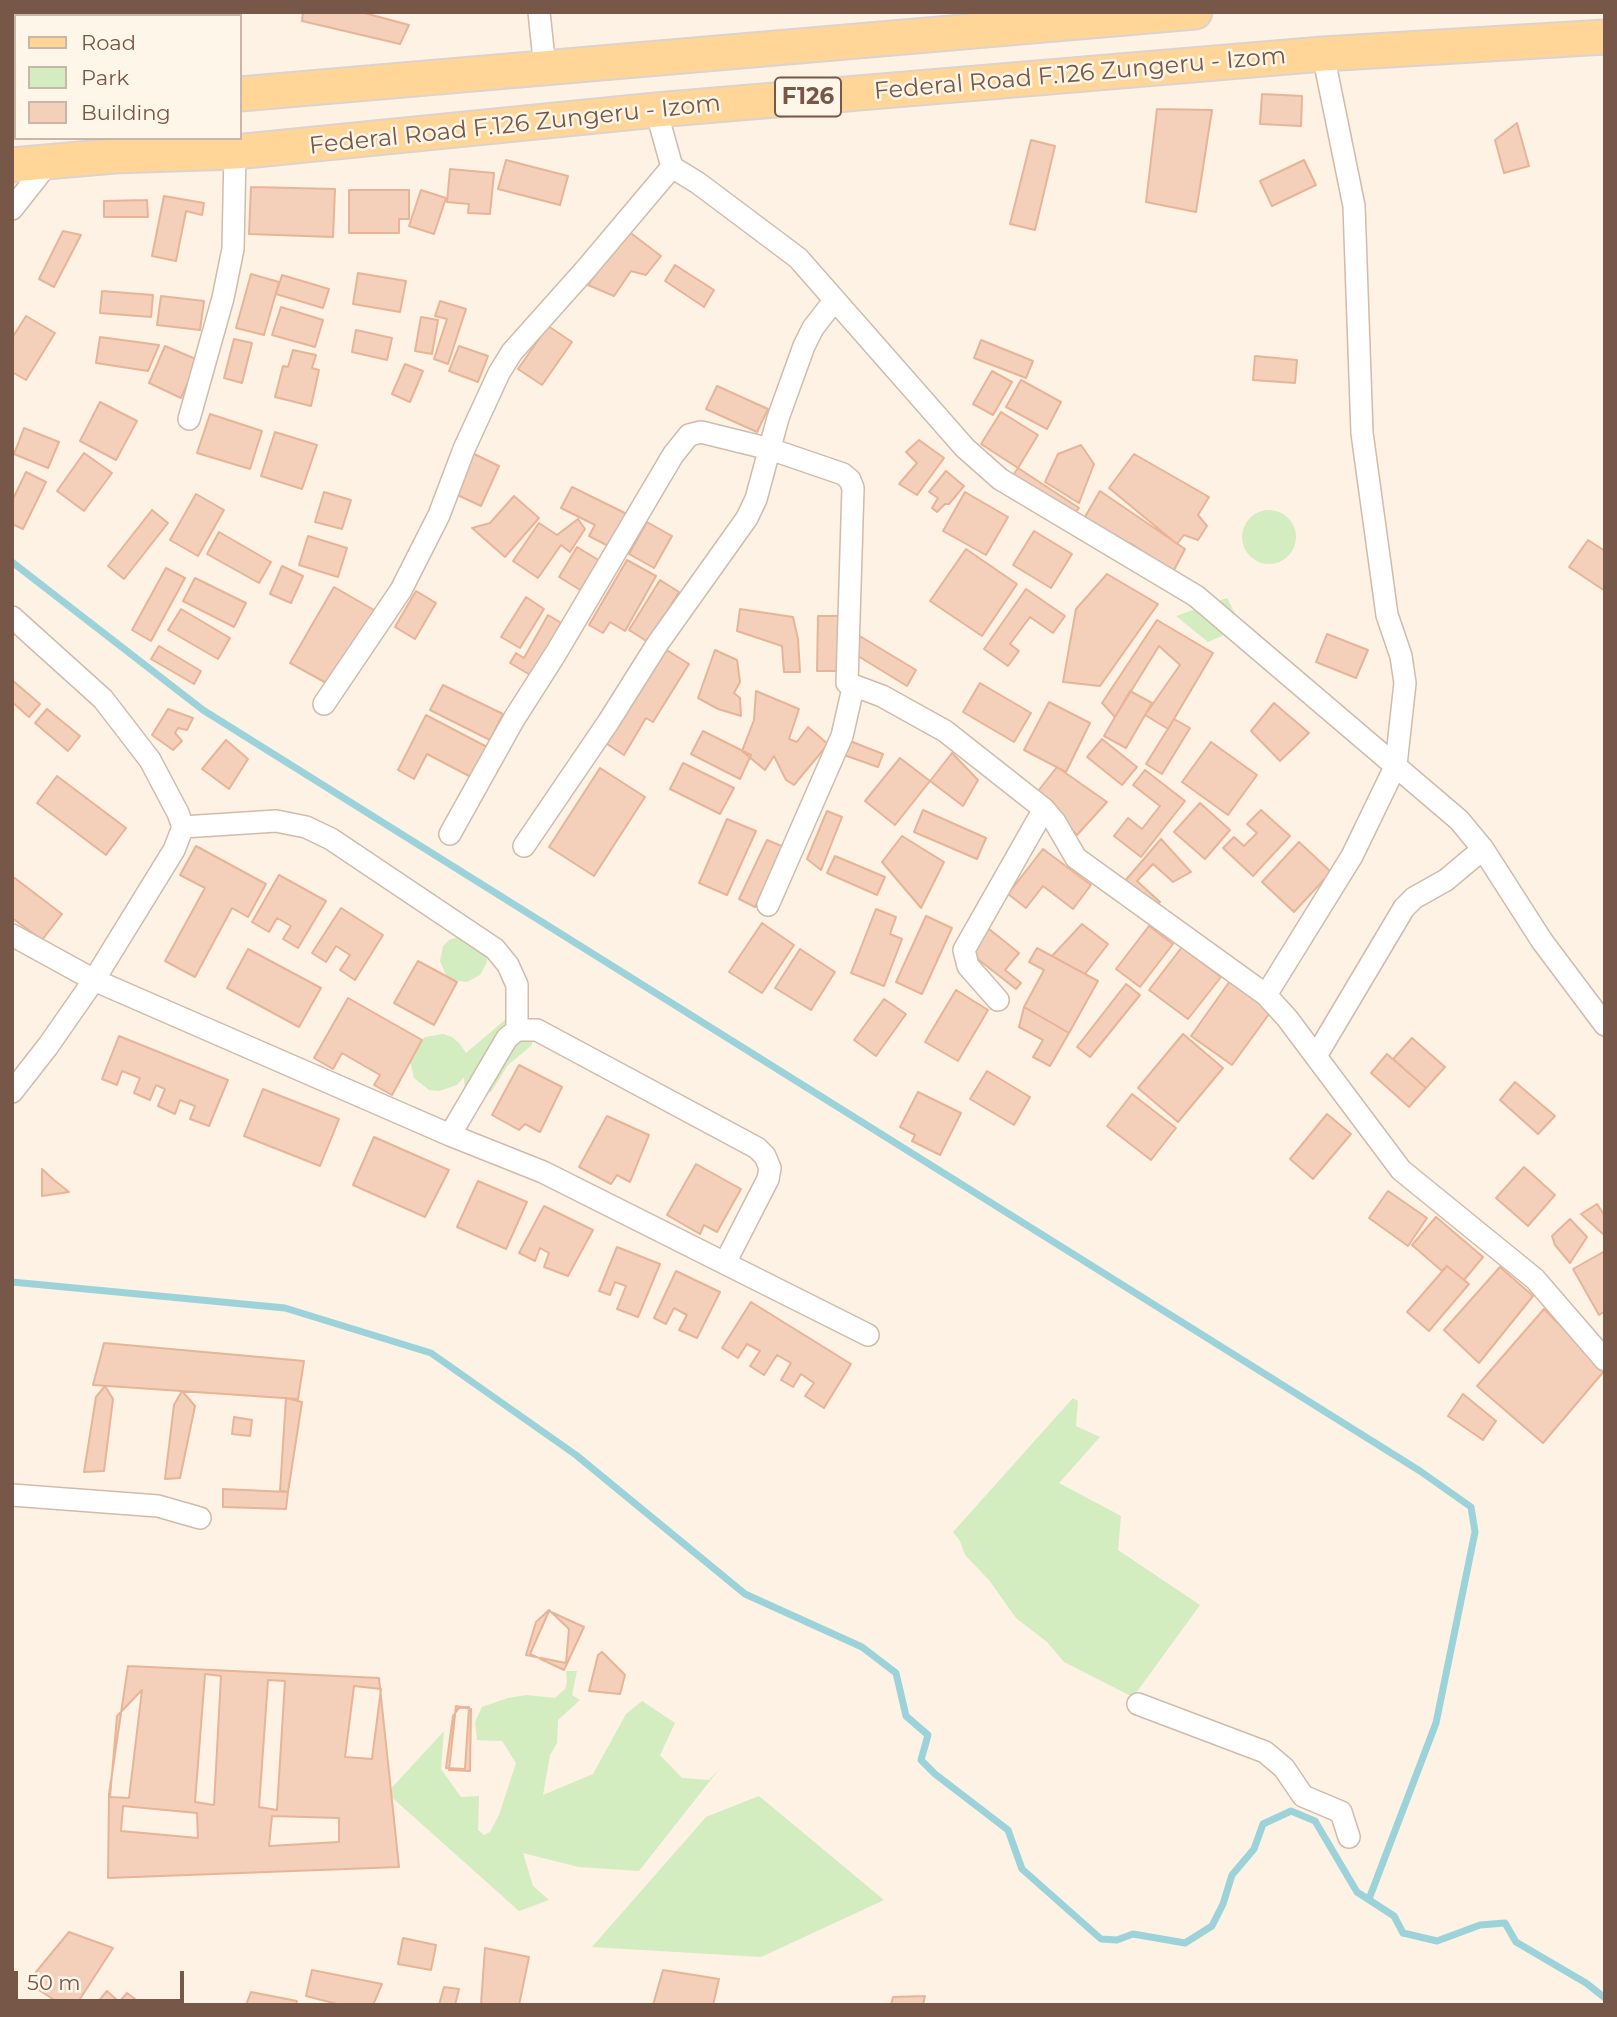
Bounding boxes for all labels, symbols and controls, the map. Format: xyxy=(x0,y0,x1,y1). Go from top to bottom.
legend xyxy=(14,14,242,140)
text: Road xyxy=(81,30,136,55)
street label: Federal Road F.126 Zungeru - Izom xyxy=(873,42,1287,106)
text: Park xyxy=(81,65,129,90)
road number: F126 xyxy=(775,78,841,116)
street label: Federal Road F.126 Zungeru - Izom xyxy=(308,89,722,161)
text: Building xyxy=(81,100,171,125)
scale bar xyxy=(18,1958,187,2002)
text: 50 m xyxy=(27,1970,81,1995)

